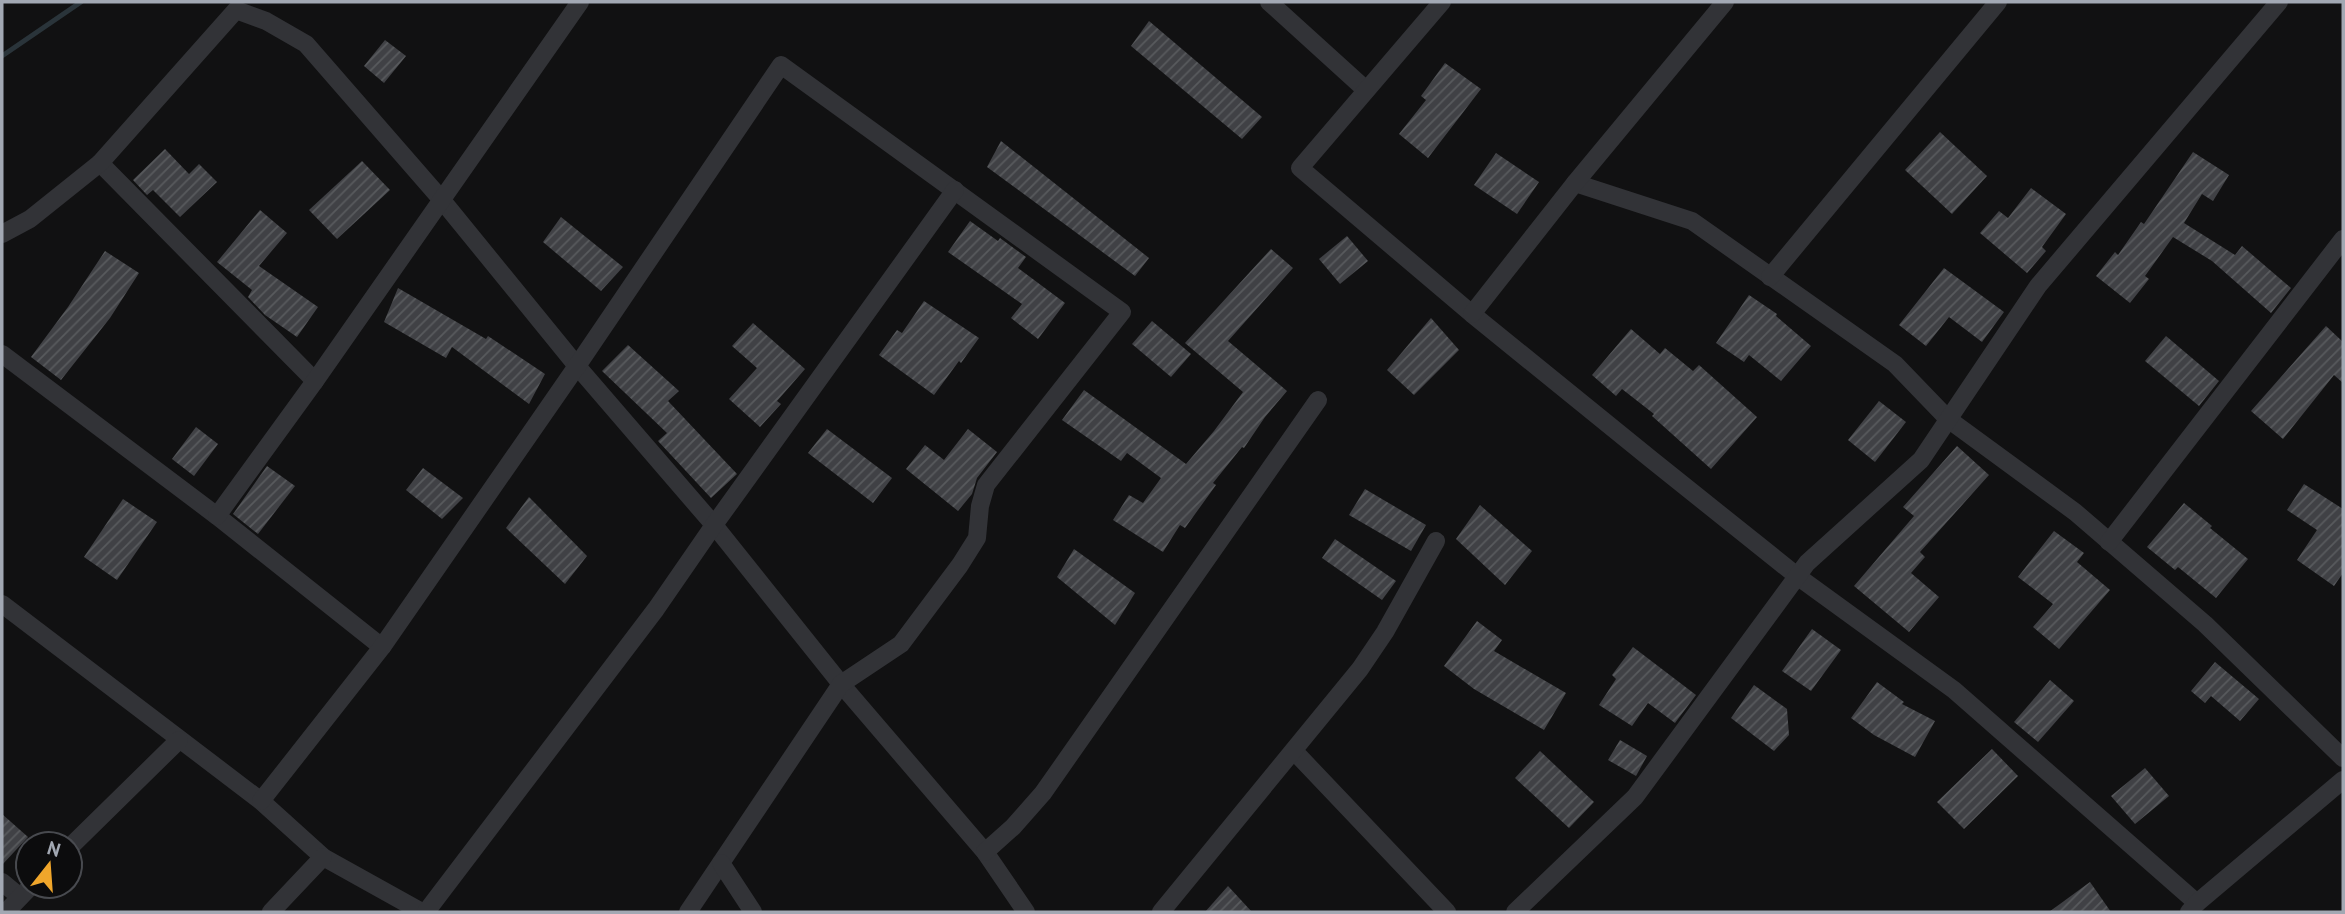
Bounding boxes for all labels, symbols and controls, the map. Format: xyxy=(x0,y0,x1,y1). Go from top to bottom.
north arrow xyxy=(14,830,84,900)
text: N xyxy=(44,835,63,862)

